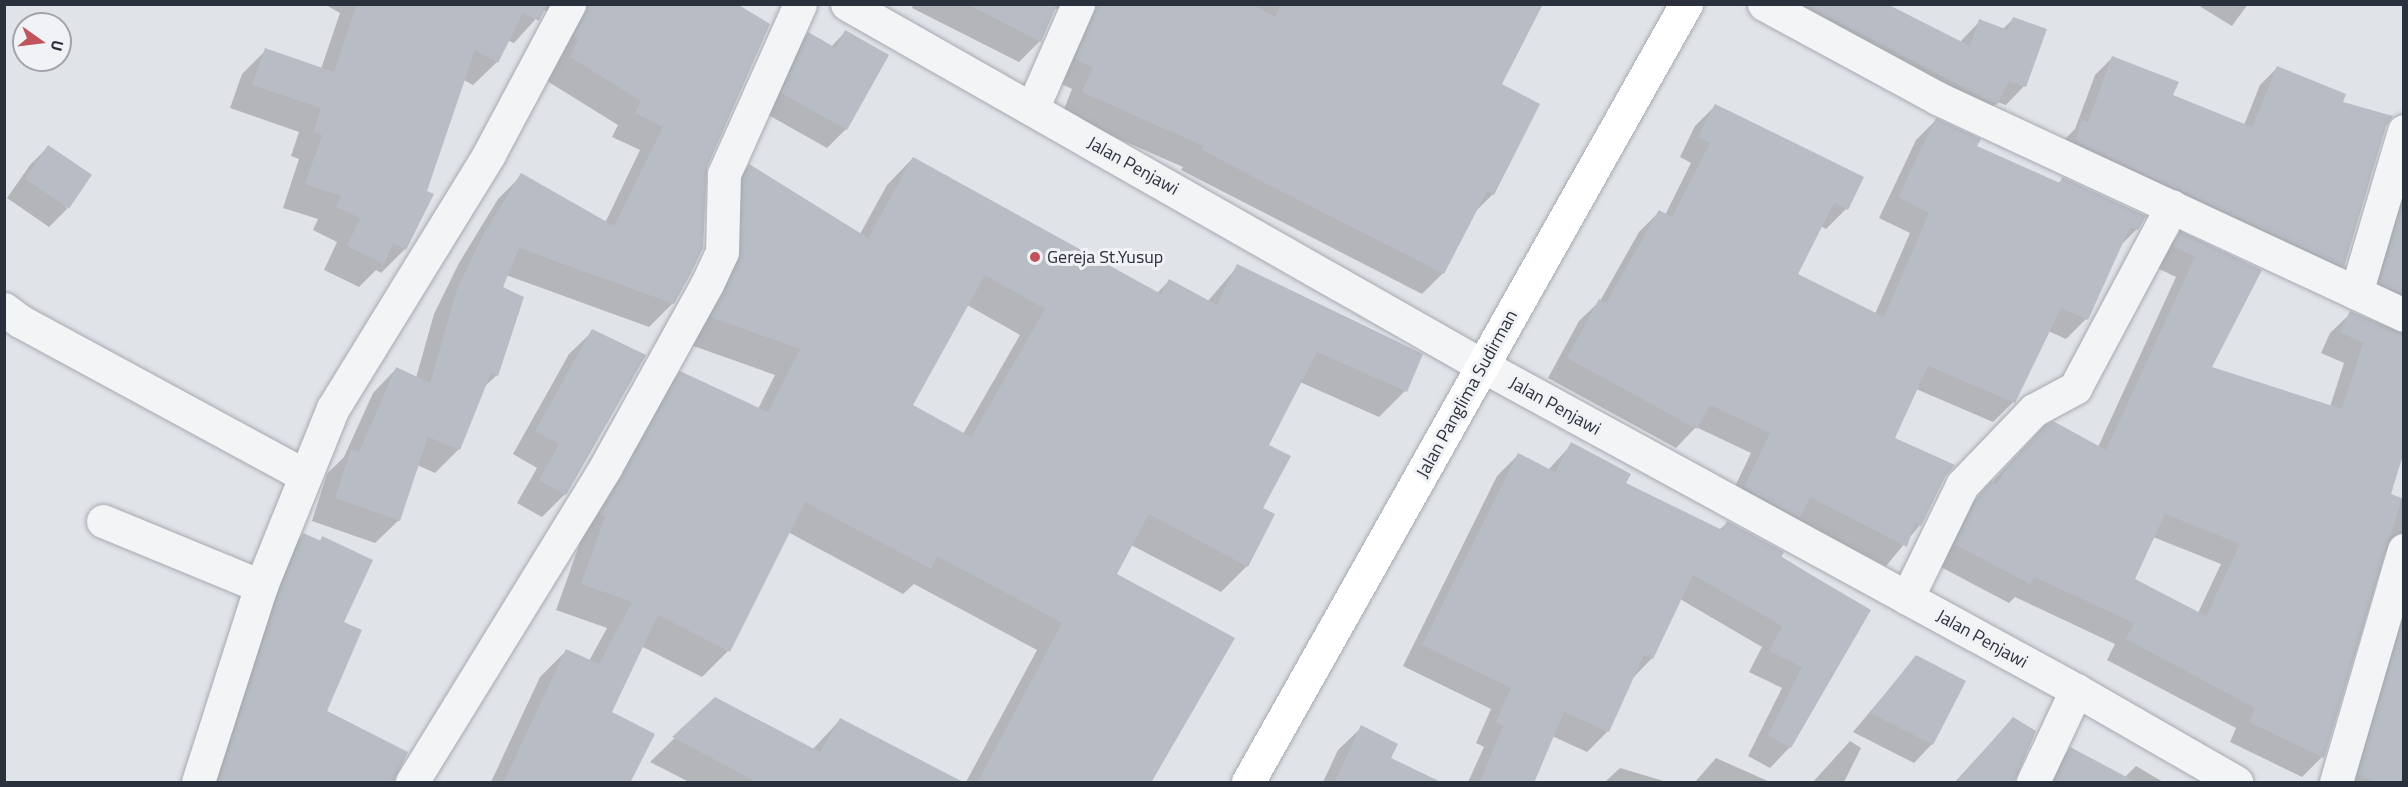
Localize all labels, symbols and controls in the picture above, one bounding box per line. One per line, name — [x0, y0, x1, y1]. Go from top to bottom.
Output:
north arrow — [12, 12, 72, 72]
text: U — [45, 38, 70, 54]
street label: Jalan Penjawi — [1084, 132, 1182, 200]
place label: Gereja St.Yusup — [1047, 246, 1163, 268]
marker: Gereja St.Yusup — [1028, 250, 1042, 264]
street label: Jalan Panglima Sudirman — [1412, 306, 1522, 482]
street label: Jalan Penjawi — [1506, 372, 1604, 440]
street label: Jalan Penjawi — [1933, 605, 2031, 673]

